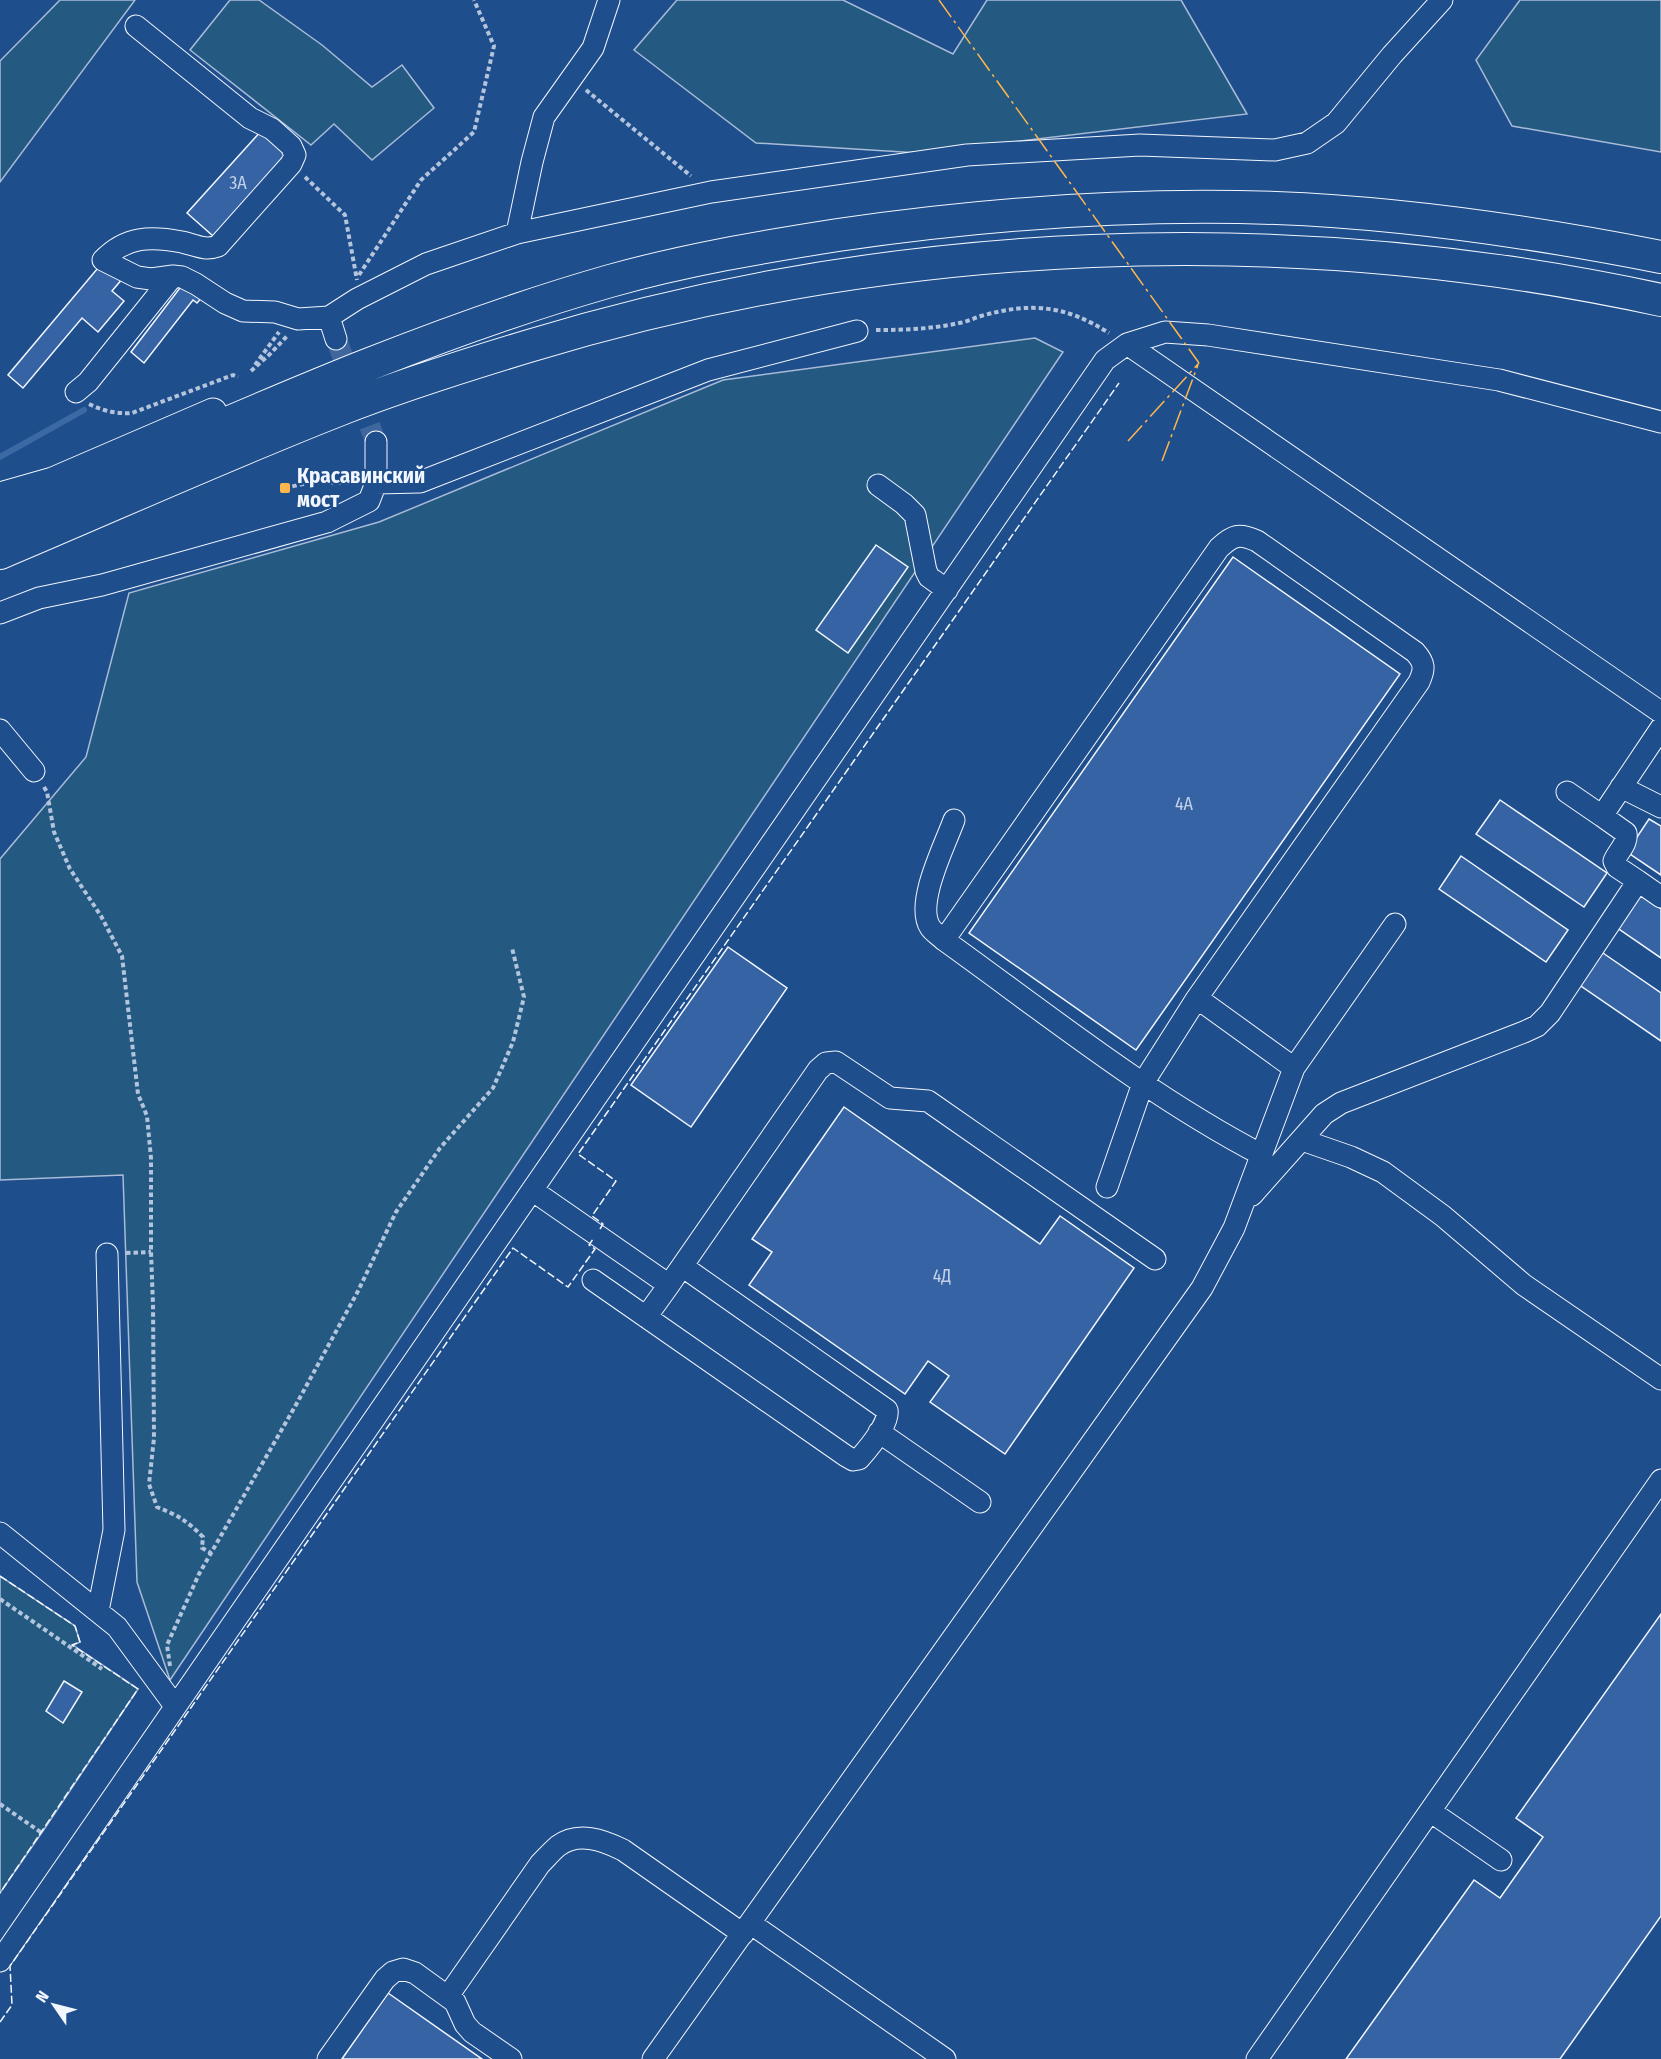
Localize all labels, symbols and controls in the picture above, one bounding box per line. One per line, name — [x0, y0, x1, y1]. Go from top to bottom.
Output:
house number: 3А — [229, 172, 247, 194]
place label: Красавинский мост — [297, 463, 425, 513]
marker: Красавинский мост — [278, 481, 292, 495]
house number: 4А — [1175, 793, 1194, 815]
house number: 4Д — [933, 1265, 951, 1287]
north arrow — [24, 1975, 84, 2035]
text: N — [32, 1987, 53, 2006]

